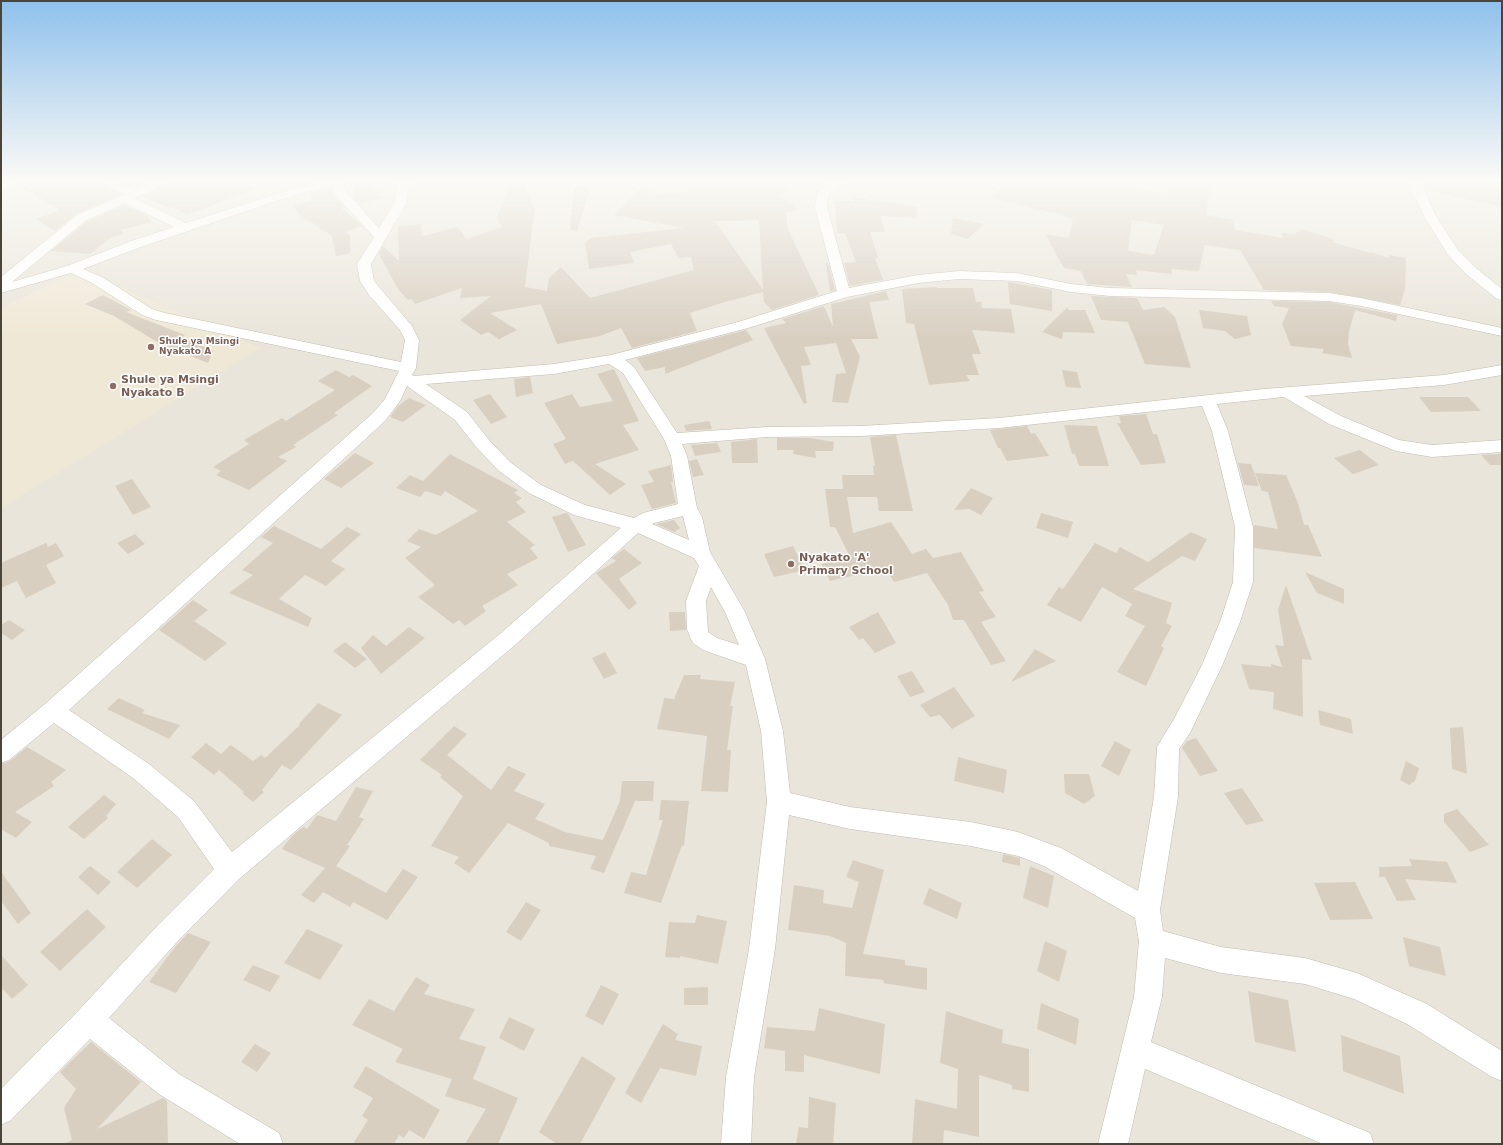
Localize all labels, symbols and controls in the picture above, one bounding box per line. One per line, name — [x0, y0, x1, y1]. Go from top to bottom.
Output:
place label: Shule ya Msingi Nyakato A — [159, 337, 239, 358]
marker: Shule ya Msingi Nyakato A — [146, 342, 156, 352]
place label: Shule ya Msingi Nyakato B — [121, 373, 219, 399]
marker: Shule ya Msingi Nyakato B — [108, 381, 118, 391]
place label: Nyakato 'A' Primary School — [799, 551, 893, 577]
marker: Nyakato 'A' Primary School — [786, 559, 796, 569]

